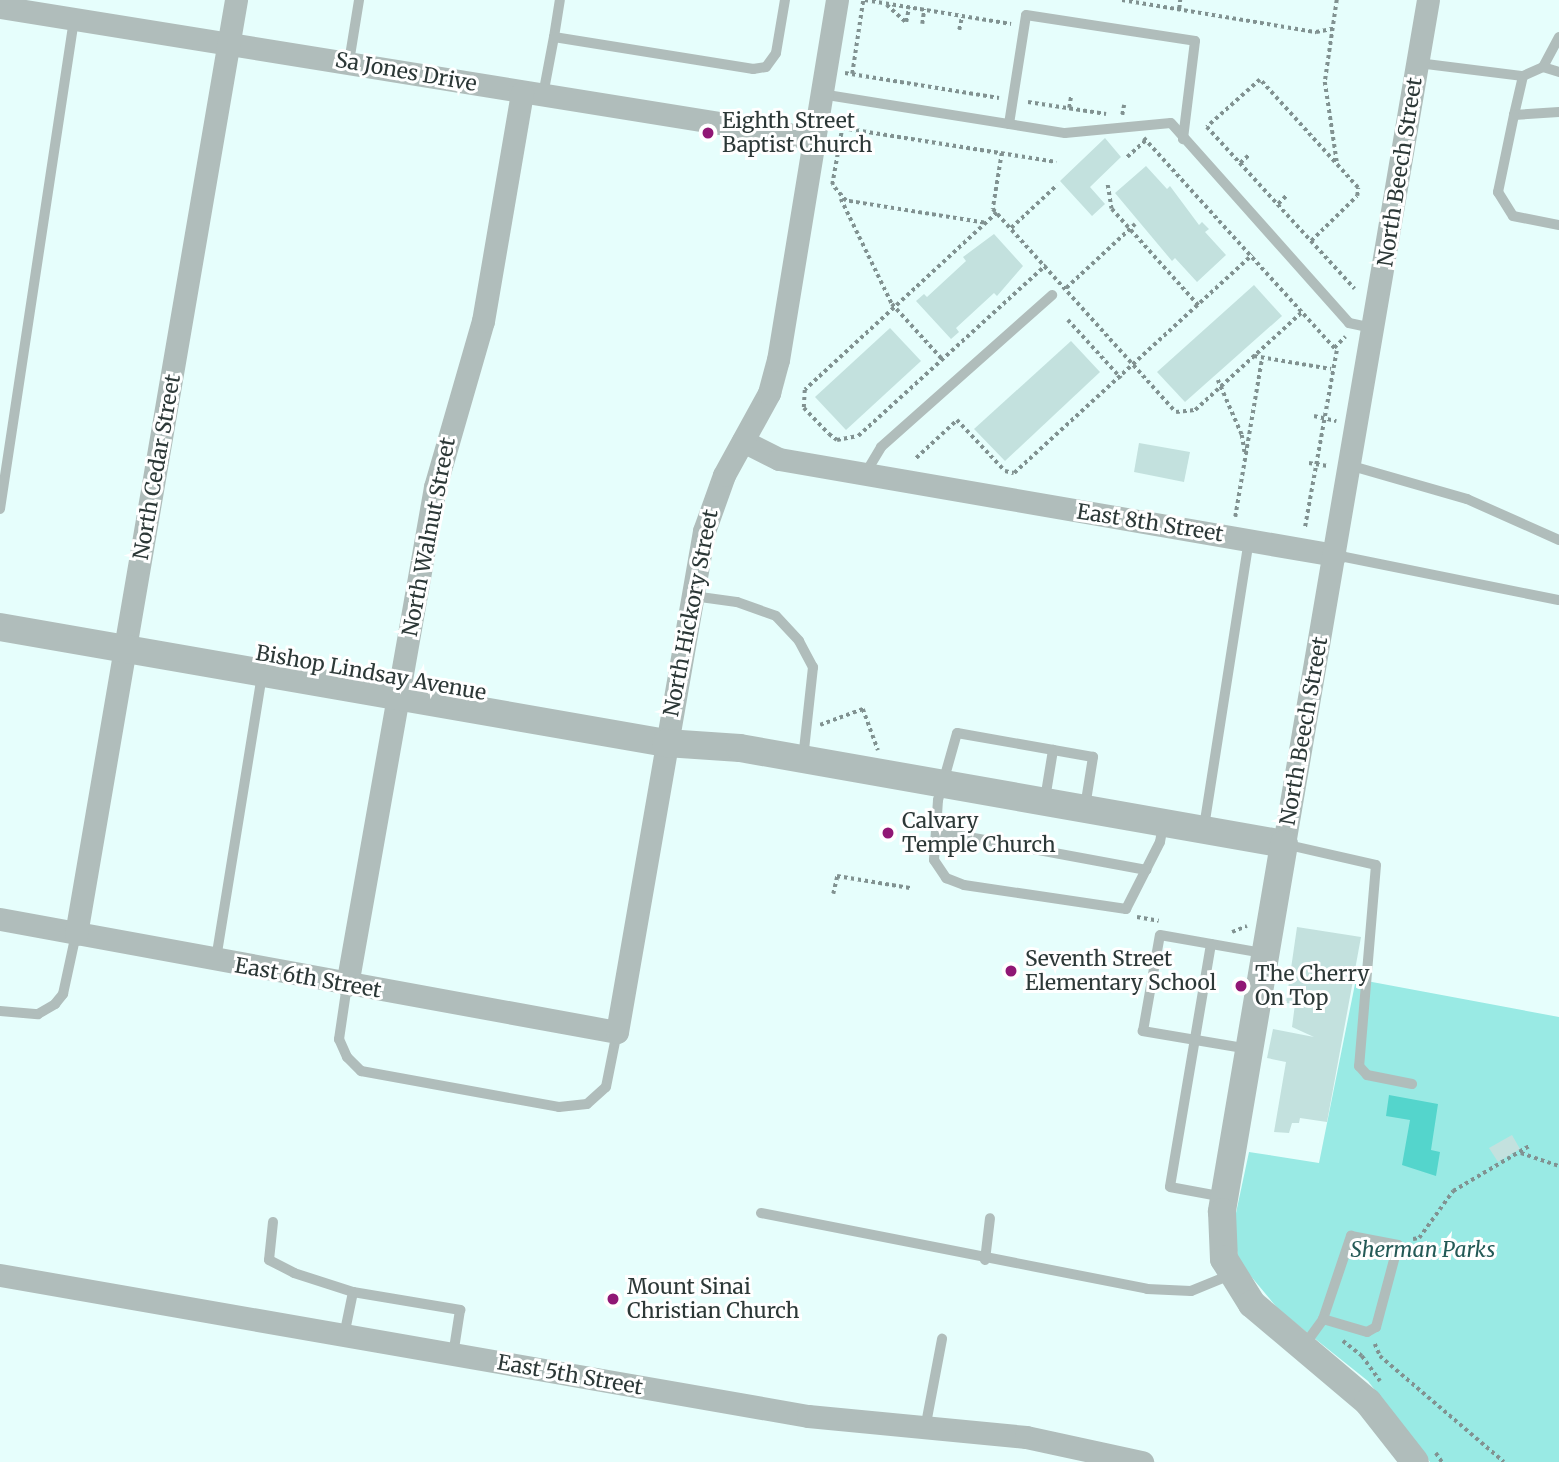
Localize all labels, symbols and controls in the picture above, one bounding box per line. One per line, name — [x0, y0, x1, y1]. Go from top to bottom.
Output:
street label: Sa Jones Drive — [333, 47, 479, 97]
street label: North Beech Street — [1373, 76, 1427, 268]
place label: Eighth Street Baptist Church — [722, 108, 872, 158]
marker: Eighth Street Baptist Church — [700, 125, 716, 141]
street label: North Cedar Street — [128, 372, 186, 562]
street label: North Walnut Street — [397, 435, 461, 639]
street label: East 8th Street — [1075, 499, 1225, 547]
street label: North Hickory Street — [659, 507, 723, 719]
street label: North Beech Street — [1275, 635, 1333, 827]
street label: Bishop Lindsay Avenue — [254, 640, 488, 706]
place label: Calvary Temple Church — [902, 808, 1056, 858]
marker: Calvary Temple Church — [880, 825, 896, 841]
place label: Seventh Street Elementary School — [1025, 946, 1216, 996]
street label: East 6th Street — [233, 953, 383, 1003]
place label: The Cherry On Top — [1255, 961, 1369, 1011]
marker: Seventh Street Elementary School — [1003, 963, 1019, 979]
marker: The Cherry On Top — [1233, 978, 1249, 994]
park label: Sherman Parks — [1351, 1237, 1495, 1263]
place label: Mount Sinai Christian Church — [627, 1274, 800, 1324]
marker: Mount Sinai Christian Church — [605, 1291, 621, 1307]
street label: East 5th Street — [495, 1350, 645, 1400]

